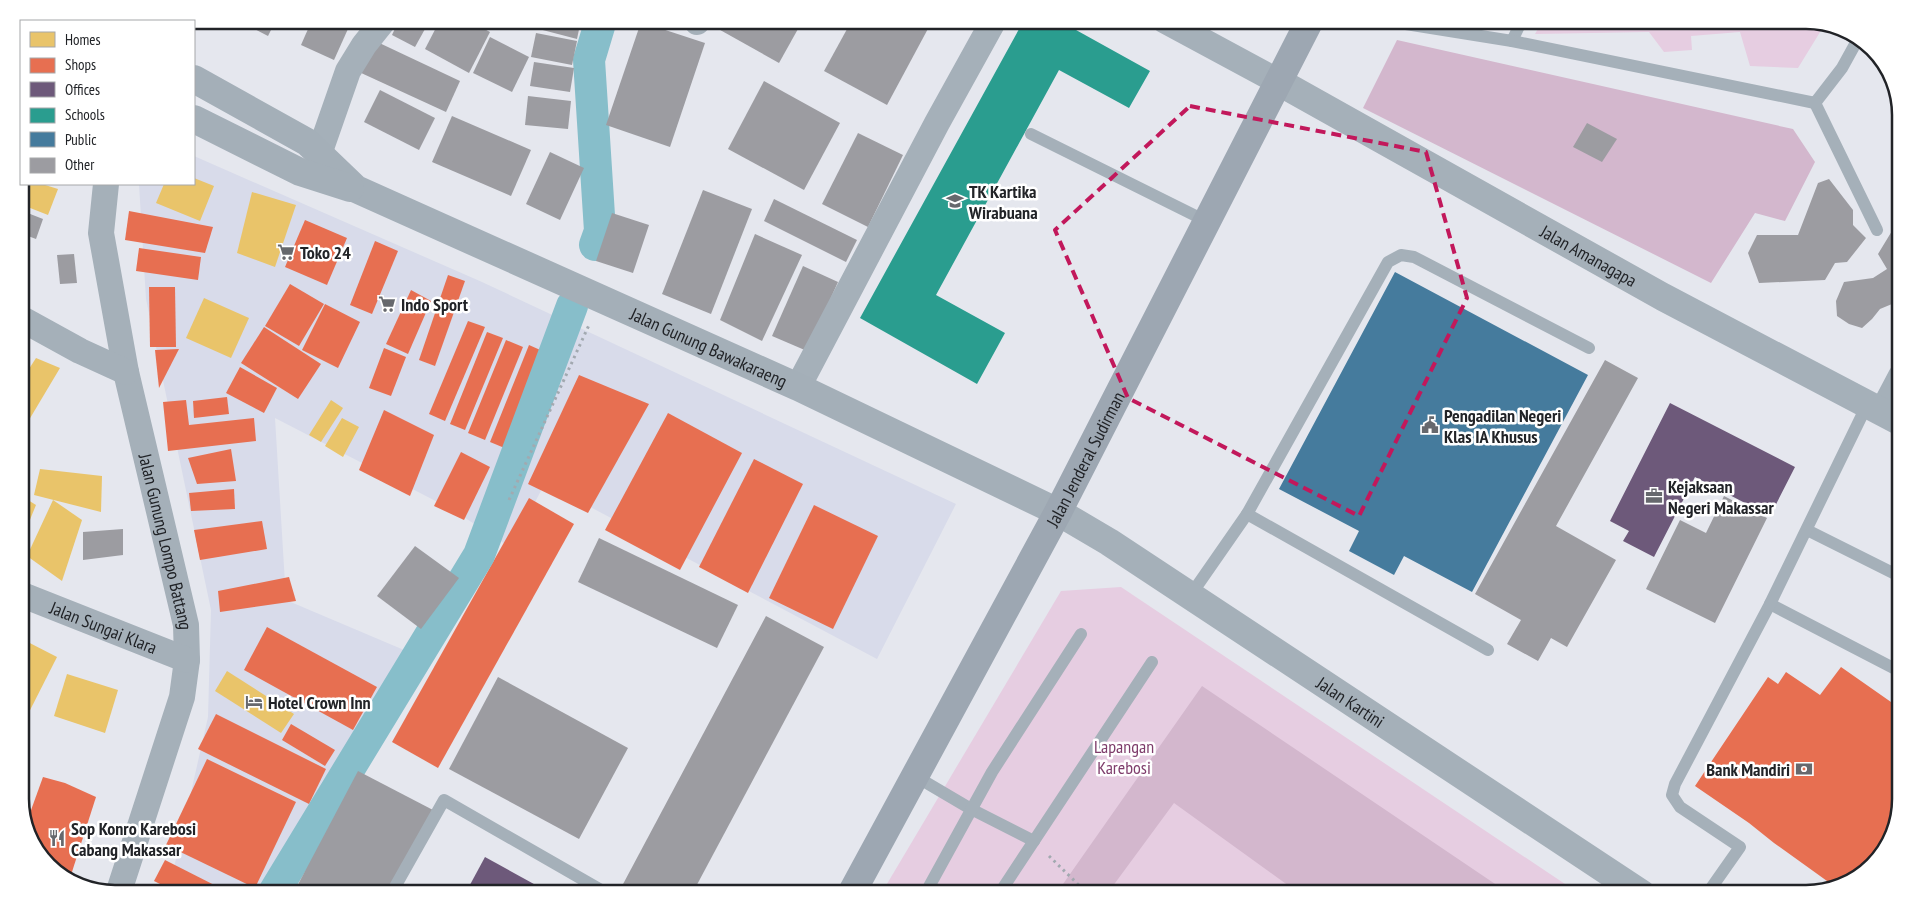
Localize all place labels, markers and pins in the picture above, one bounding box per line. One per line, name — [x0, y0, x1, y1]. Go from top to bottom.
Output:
place label: TK Kartika Wirabuana — [968, 180, 1038, 224]
school or university icon: TK Kartika Wirabuana — [945, 191, 965, 211]
place label: Toko 24 — [300, 241, 351, 264]
supermarket icon: Toko 24 — [276, 242, 296, 262]
place label: Indo Sport — [401, 293, 469, 316]
supermarket icon: Indo Sport — [377, 294, 397, 314]
place label: Pengadilan Negeri Klas IA Khusus — [1444, 404, 1561, 448]
public building icon: Pengadilan Negeri Klas IA Khusus — [1420, 415, 1440, 435]
place label: Kejaksaan Negeri Makassar — [1668, 475, 1774, 519]
office icon: Kejaksaan Negeri Makassar — [1644, 486, 1664, 506]
place label: Hotel Crown Inn — [268, 691, 371, 714]
hotel icon: Hotel Crown Inn — [244, 692, 264, 712]
place label: Bank Mandiri — [1706, 758, 1790, 781]
bank icon: Bank Mandiri — [1794, 759, 1814, 779]
place label: Sop Konro Karebosi Cabang Makassar — [71, 817, 196, 861]
restaurant icon: Sop Konro Karebosi Cabang Makassar — [47, 828, 67, 848]

